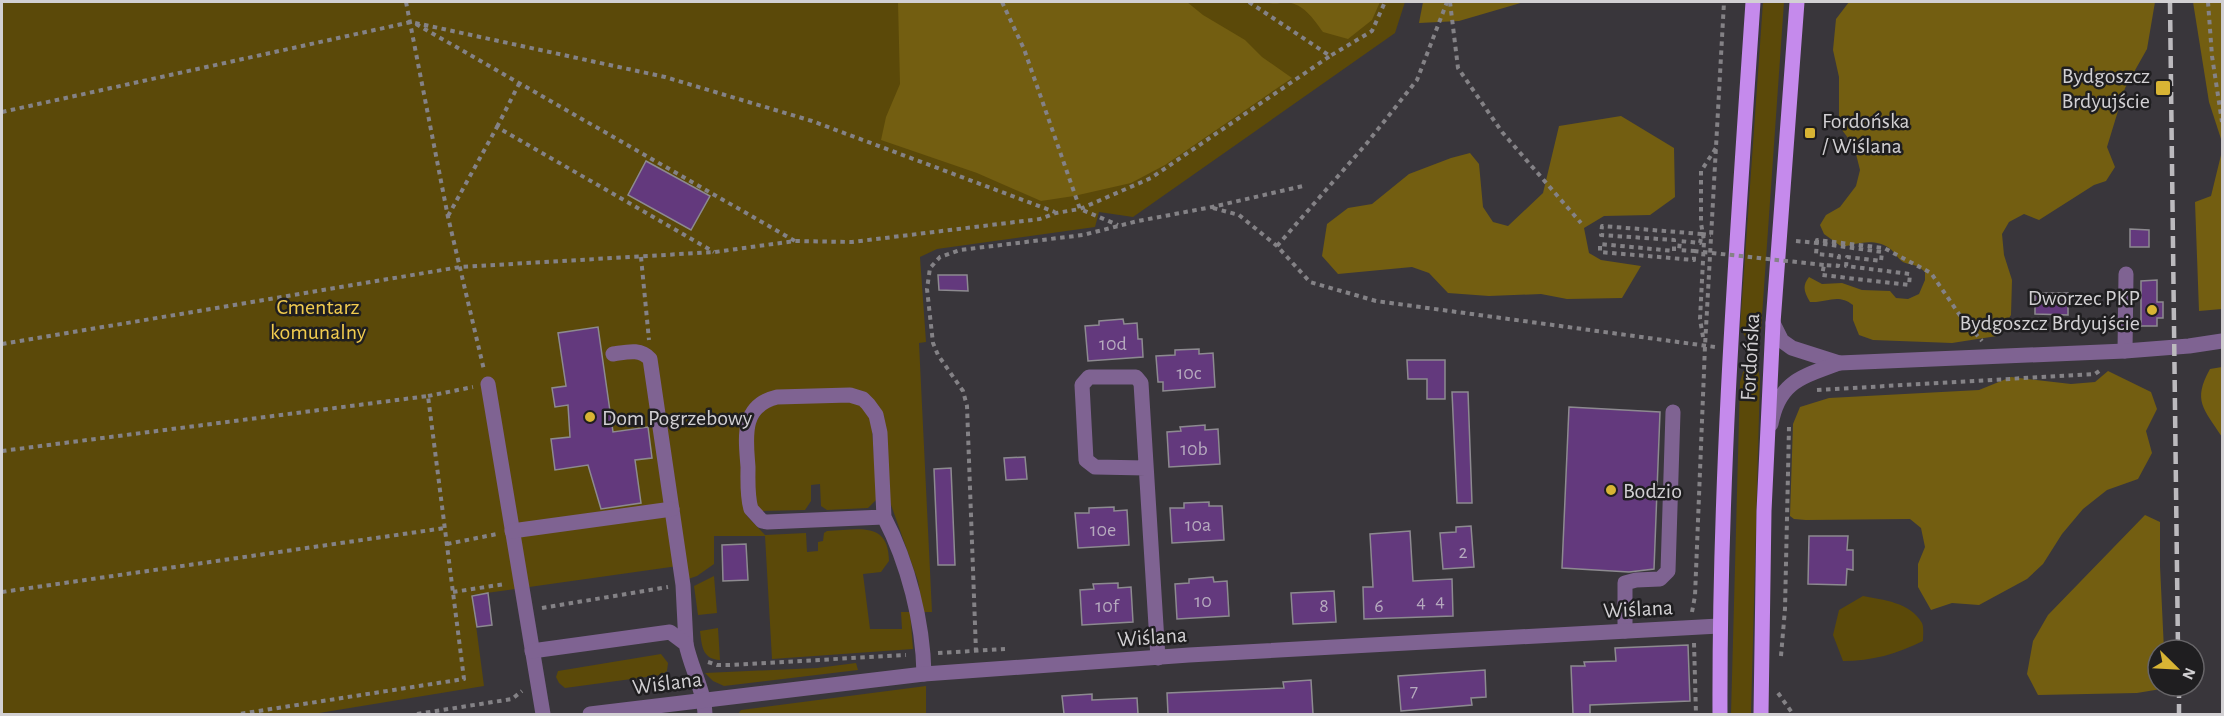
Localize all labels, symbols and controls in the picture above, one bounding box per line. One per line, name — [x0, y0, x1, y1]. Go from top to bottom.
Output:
place label: Bydgoszcz Brdyujście — [2061, 65, 2150, 112]
marker: Bydgoszcz Brdyujście — [2154, 79, 2172, 97]
place label: Fordońska / Wiślana — [1822, 110, 1910, 157]
marker: Fordońska / Wiślana — [1803, 126, 1817, 140]
place label: Dworzec PKP Bydgoszcz Brdyujście — [1960, 287, 2140, 334]
park label: Cmentarz komunalny — [270, 296, 367, 343]
marker: Dworzec PKP Bydgoszcz Brdyujście — [2145, 303, 2159, 317]
street label: Fordońska — [1737, 313, 1763, 401]
house number: 10d — [1099, 334, 1127, 354]
house number: 10c — [1176, 363, 1202, 383]
place label: Dom Pogrzebowy — [602, 407, 753, 429]
marker: Dom Pogrzebowy — [583, 410, 597, 424]
house number: 10b — [1180, 439, 1208, 459]
place label: Bodzio — [1623, 480, 1682, 502]
marker: Bodzio — [1604, 483, 1618, 497]
house number: 10a — [1185, 515, 1211, 535]
house number: 10e — [1090, 520, 1116, 540]
house number: 2 — [1458, 542, 1468, 562]
house number: 10 — [1194, 591, 1212, 611]
house number: 4 — [1435, 591, 1445, 611]
house number: 4 — [1416, 592, 1426, 612]
house number: 10f — [1095, 596, 1120, 616]
house number: 8 — [1319, 596, 1329, 616]
house number: 6 — [1374, 596, 1384, 616]
street label: Wiślana — [1603, 596, 1674, 622]
street label: Wiślana — [1116, 624, 1188, 650]
north arrow — [2146, 638, 2206, 698]
text: N — [2179, 665, 2198, 682]
street label: Wiślana — [631, 668, 703, 698]
house number: 7 — [1410, 681, 1418, 701]

